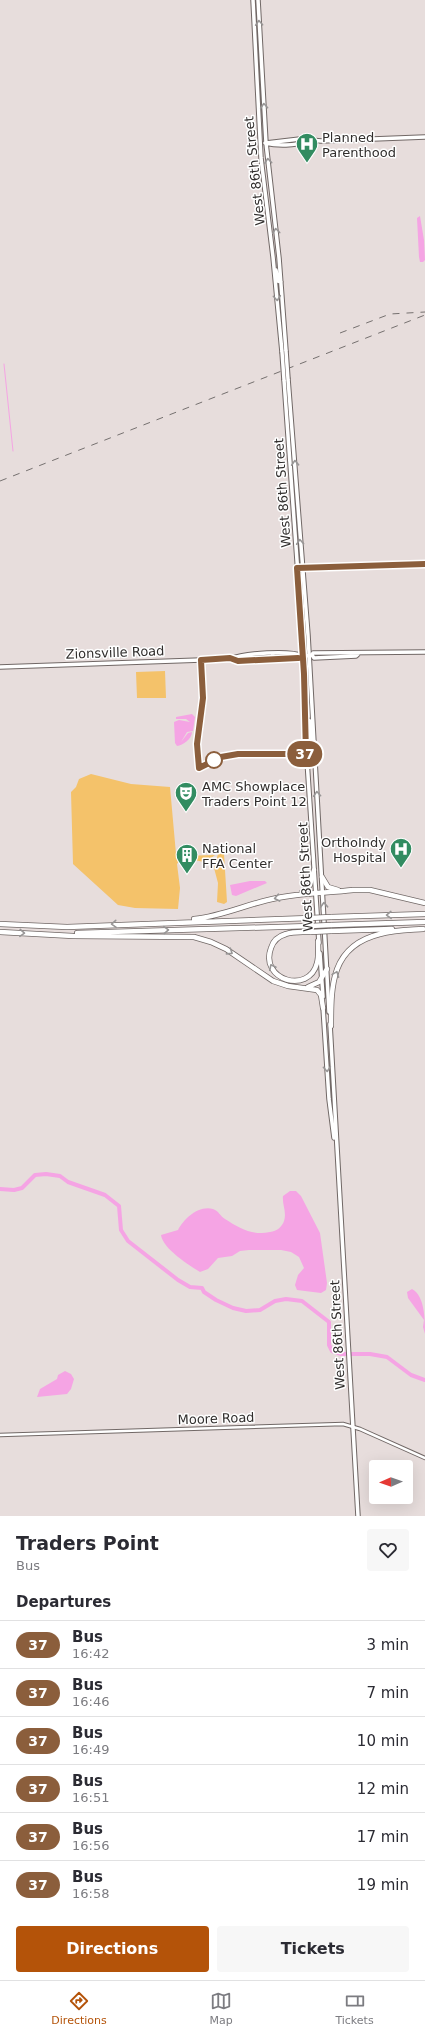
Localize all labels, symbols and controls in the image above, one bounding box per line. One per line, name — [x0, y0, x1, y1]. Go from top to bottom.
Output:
one-way arrow — [255, 20, 264, 26]
one-way arrow — [259, 103, 268, 109]
street label: West 86th Street — [241, 116, 268, 226]
place label: Planned Parenthood — [322, 130, 396, 160]
hospital icon: Planned Parenthood — [294, 131, 320, 164]
one-way arrow — [264, 158, 273, 164]
one-way arrow — [272, 228, 281, 234]
one-way arrow — [272, 295, 281, 301]
street label: West 86th Street — [271, 438, 294, 548]
one-way arrow — [291, 460, 299, 466]
one-way arrow — [296, 539, 305, 545]
street label: Zionsville Road — [65, 643, 165, 662]
line badge: 37 — [287, 741, 323, 767]
text: 37 — [295, 746, 315, 762]
unlabelled marker — [205, 751, 223, 769]
place label: AMC Showplace Traders Point 12 — [201, 779, 307, 809]
theatre icon: AMC Showplace Traders Point 12 — [173, 780, 199, 813]
one-way arrow — [312, 791, 321, 797]
street label: West 86th Street — [295, 822, 316, 932]
place label: OrthoIndy Hospital — [321, 835, 386, 865]
hospital icon: OrthoIndy Hospital — [388, 836, 414, 869]
place label: National FFA Center — [202, 841, 273, 871]
building icon: National FFA Center — [174, 842, 200, 875]
one-way arrow — [274, 893, 280, 901]
one-way arrow — [319, 902, 328, 908]
one-way arrow — [386, 911, 392, 919]
one-way arrow — [111, 920, 117, 929]
one-way arrow — [163, 926, 169, 935]
one-way arrow — [19, 929, 25, 938]
one-way arrow — [226, 947, 233, 954]
one-way arrow — [269, 964, 277, 971]
one-way arrow — [331, 970, 339, 977]
one-way arrow — [323, 1066, 332, 1072]
street label: West 86th Street — [327, 1280, 348, 1390]
street label: Moore Road — [177, 1410, 255, 1427]
north arrow — [369, 1460, 413, 1504]
map controls — [369, 1460, 413, 1504]
button: heart — [367, 1529, 409, 1571]
text: Traders Point — [16, 1532, 159, 1554]
text: Bus — [16, 1558, 40, 1573]
text: Departures — [16, 1593, 111, 1611]
text: Bus — [72, 1628, 103, 1646]
text: 3 min — [366, 1636, 409, 1654]
text: 37 — [28, 1637, 48, 1653]
text: 16:42 — [72, 1646, 109, 1661]
text: Bus — [72, 1676, 103, 1694]
text: 7 min — [366, 1684, 409, 1702]
text: 37 — [28, 1685, 48, 1701]
text: 16:46 — [72, 1694, 109, 1709]
text: Bus — [72, 1724, 103, 1742]
text: 10 min — [357, 1732, 409, 1750]
text: 37 — [28, 1733, 48, 1749]
text: 16:49 — [72, 1742, 109, 1757]
text: Bus — [72, 1772, 103, 1790]
text: 12 min — [357, 1780, 409, 1798]
text: 37 — [28, 1781, 48, 1797]
text: 16:51 — [72, 1790, 109, 1805]
text: Bus — [72, 1820, 103, 1838]
text: 17 min — [357, 1828, 409, 1846]
text: 37 — [28, 1829, 48, 1845]
text: 16:56 — [72, 1838, 109, 1853]
text: Bus — [72, 1868, 103, 1886]
text: 19 min — [357, 1876, 409, 1894]
text: 37 — [28, 1877, 48, 1893]
text: 16:58 — [72, 1886, 109, 1901]
button: Directions — [16, 1926, 209, 1972]
button: Tickets — [217, 1926, 409, 1972]
tab: Directions — [51, 1990, 107, 2027]
tab: Map — [209, 1990, 233, 2027]
tab: Tickets — [335, 1990, 374, 2027]

